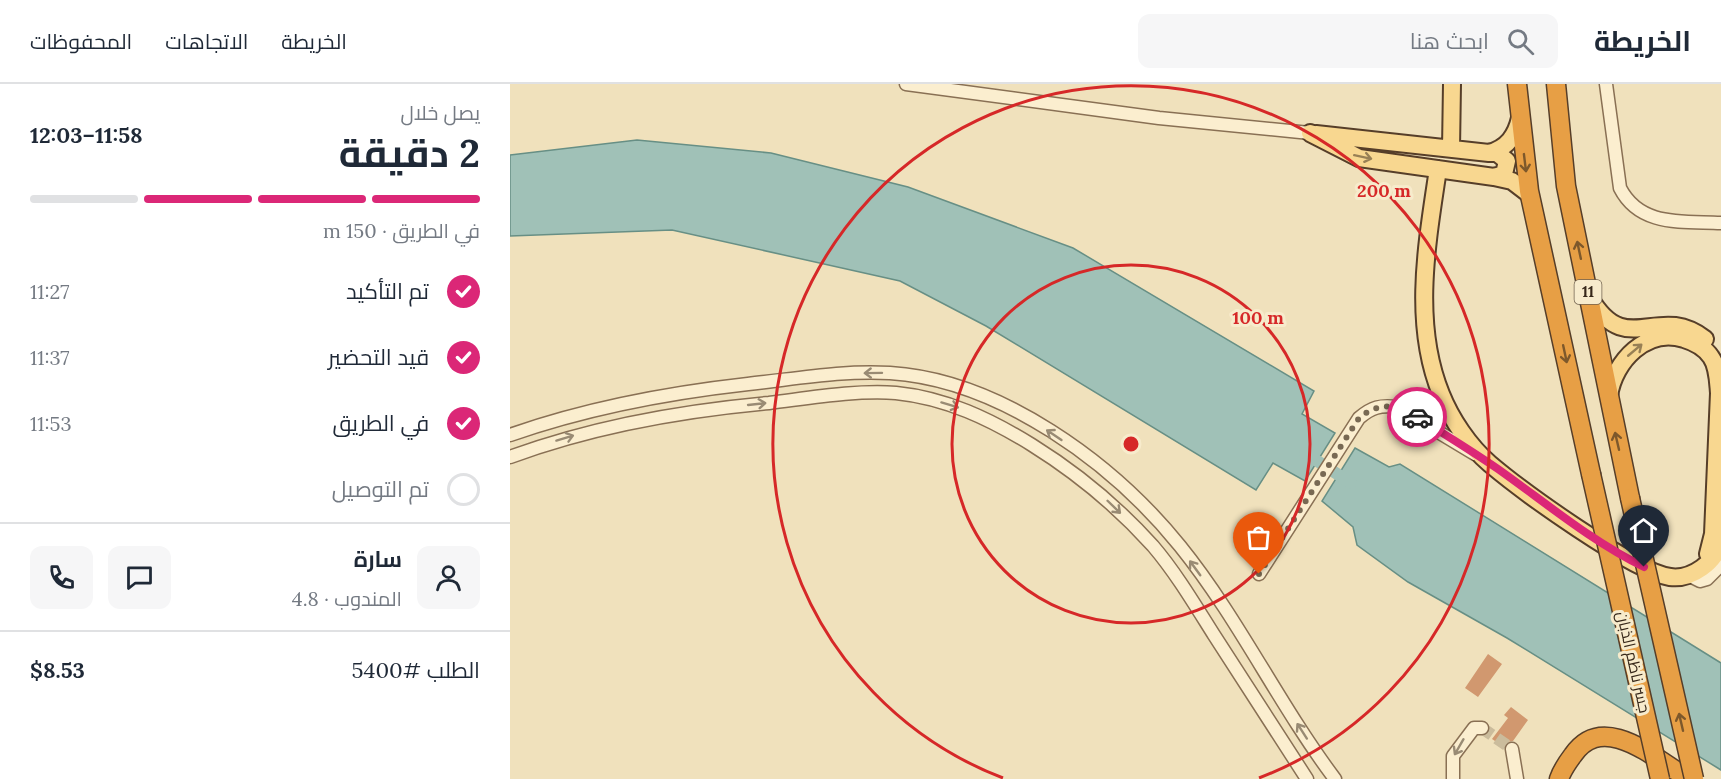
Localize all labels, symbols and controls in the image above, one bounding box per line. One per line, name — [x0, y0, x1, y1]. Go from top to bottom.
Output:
search box — [1138, 14, 1558, 68]
text: الخريطة — [1594, 23, 1691, 59]
icon: search — [1504, 25, 1537, 58]
text: ابحث هنا — [1410, 27, 1489, 55]
text: المحفوظات — [30, 28, 132, 55]
text: الاتجاهات — [165, 28, 248, 55]
text: الخريطة — [281, 28, 347, 55]
text: يصل خلال — [401, 100, 480, 125]
text: 11:58–12:03 — [30, 121, 143, 149]
text: 2 دقيقة — [339, 128, 480, 178]
one-way arrow — [1353, 152, 1372, 164]
one-way arrow — [1520, 153, 1531, 172]
text: 200 m — [1357, 179, 1411, 202]
text: في الطريق · 150 m — [323, 218, 480, 243]
one-way arrow — [1573, 241, 1584, 260]
icon: check — [447, 275, 480, 308]
text: تم التأكيد — [346, 277, 429, 305]
text: 11:27 — [30, 279, 70, 304]
road number: 11 — [1574, 280, 1602, 304]
text: 100 m — [1232, 306, 1284, 329]
icon: check — [447, 341, 480, 374]
text: قيد التحضير — [328, 343, 429, 371]
one-way arrow — [1627, 343, 1642, 357]
one-way arrow — [1559, 344, 1571, 363]
text: 11:37 — [30, 345, 69, 370]
one-way arrow — [863, 367, 883, 379]
courier — [1387, 387, 1447, 447]
one-way arrow — [747, 398, 766, 409]
one-way arrow — [940, 400, 959, 411]
icon: car — [1401, 401, 1434, 434]
icon: check — [447, 407, 480, 440]
text: في الطريق — [332, 409, 429, 437]
text: 11:53 — [30, 411, 72, 436]
one-way arrow — [1047, 429, 1063, 441]
one-way arrow — [555, 432, 574, 443]
one-way arrow — [1611, 432, 1623, 451]
centre of rings — [1121, 434, 1141, 454]
text: تم التوصيل — [332, 475, 429, 503]
one-way arrow — [1107, 500, 1122, 515]
pin — [1618, 505, 1669, 567]
pin — [1233, 512, 1284, 574]
icon: home — [1627, 514, 1660, 547]
icon: bag — [1242, 521, 1275, 554]
text: سارة — [354, 545, 402, 573]
button: phone — [30, 546, 93, 609]
button: chat — [108, 546, 171, 609]
button: person — [417, 546, 480, 609]
one-way arrow — [1189, 560, 1202, 576]
text: المندوب · 4.8 — [292, 586, 402, 611]
street label: جسر ناظم الذبان — [1611, 609, 1655, 715]
text: $8.53 — [30, 656, 85, 684]
text: الطلب #5400 — [352, 656, 480, 684]
one-way arrow — [1675, 713, 1687, 732]
one-way arrow — [1296, 722, 1309, 739]
one-way arrow — [1452, 738, 1464, 755]

